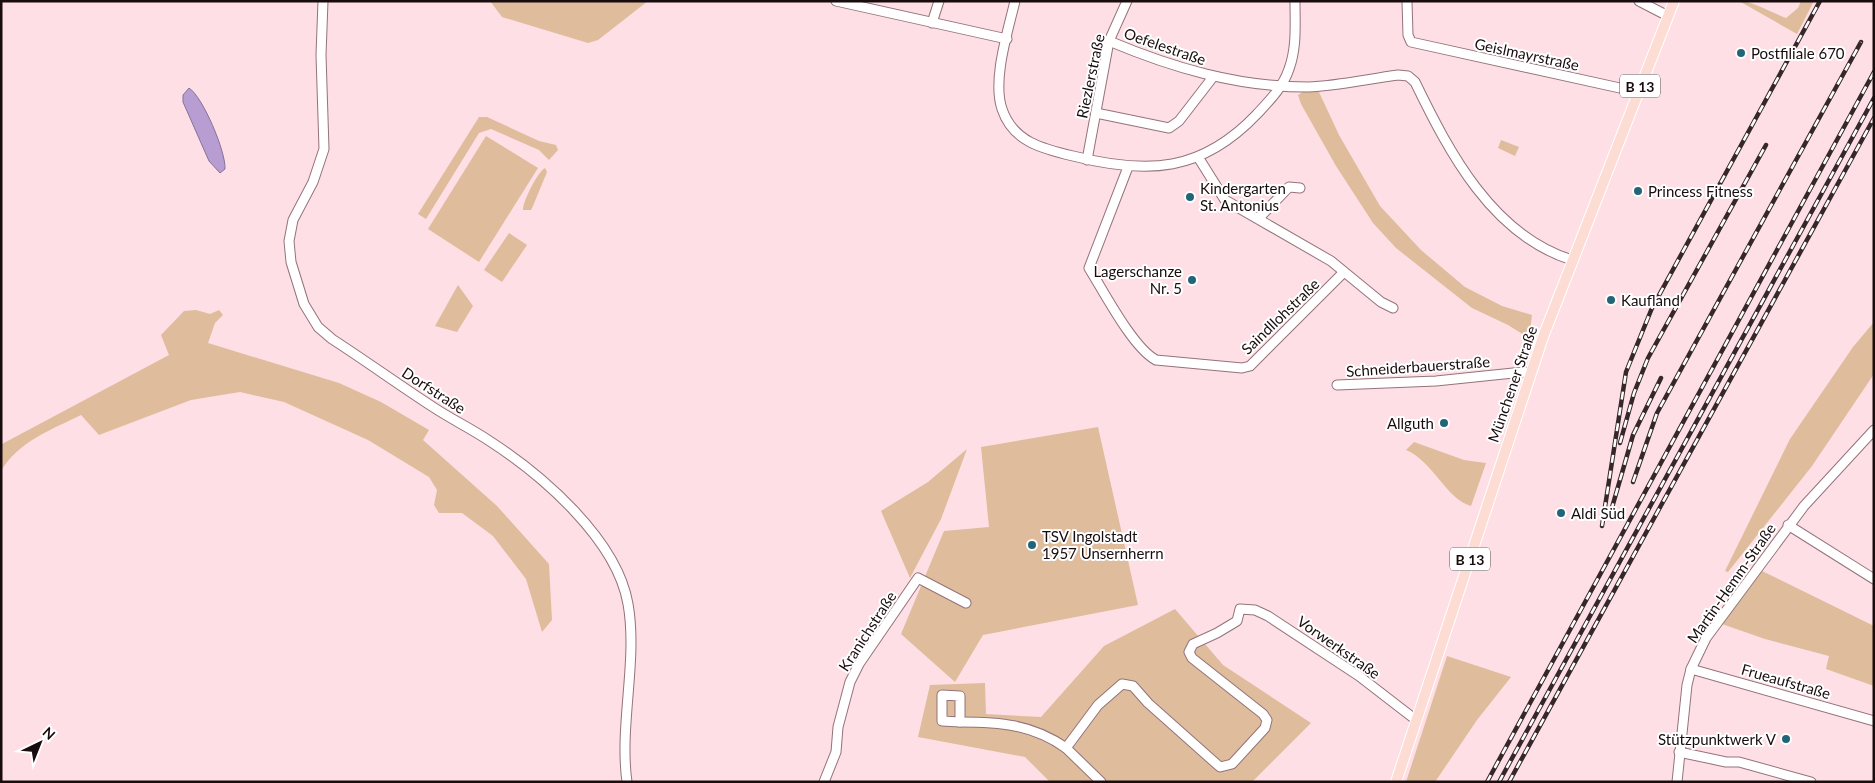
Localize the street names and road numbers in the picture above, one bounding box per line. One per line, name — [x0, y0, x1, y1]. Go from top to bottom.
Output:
street label: Oefelestraße — [1122, 24, 1208, 68]
street label: Riezlerstraße — [1072, 32, 1108, 120]
street label: Geislmayrstraße — [1473, 34, 1581, 74]
road number: B 13 — [1620, 74, 1660, 98]
street label: Saindllohstraße — [1237, 274, 1323, 358]
street label: Münchener Straße — [1484, 323, 1540, 445]
street label: Schneiderbauerstraße — [1345, 352, 1491, 380]
street label: Dorfstraße — [399, 363, 469, 417]
street label: Martin-Hemm-Straße — [1683, 520, 1779, 646]
road number: B 13 — [1450, 548, 1490, 570]
street label: Kranichstraße — [835, 588, 900, 674]
street label: Vorwerkstraße — [1294, 612, 1384, 682]
street label: Frueaufstraße — [1739, 660, 1833, 702]

